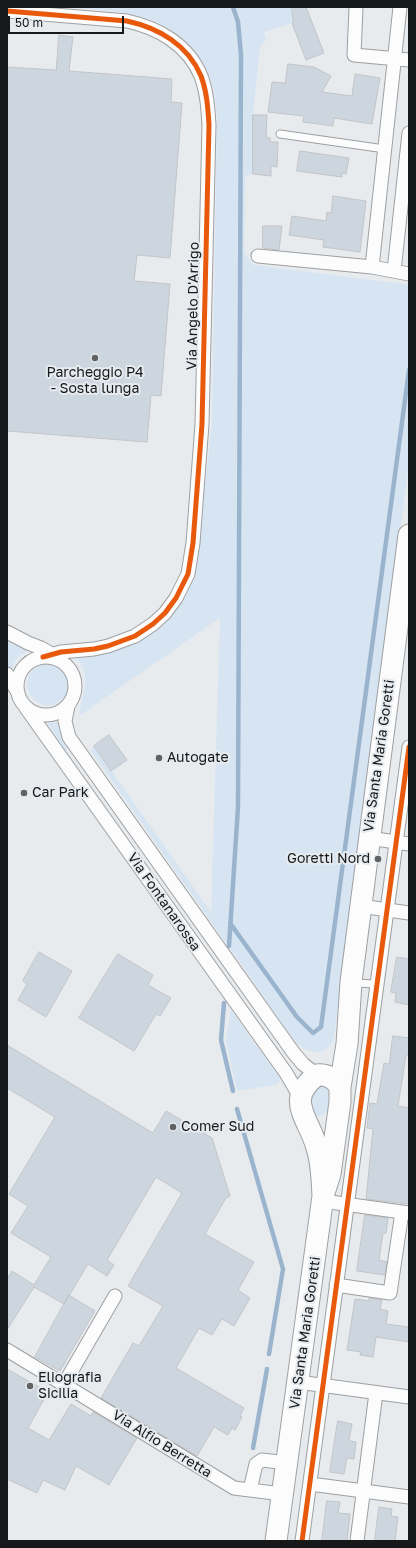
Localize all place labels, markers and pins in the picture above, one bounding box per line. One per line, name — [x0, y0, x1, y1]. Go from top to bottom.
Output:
marker: Parcheggio P4 - Sosta lunga — [90, 353, 100, 363]
place label: Parcheggio P4 - Sosta lunga — [46, 365, 144, 398]
place label: Autogate — [167, 750, 229, 766]
marker: Autogate — [154, 753, 164, 763]
place label: Car Park — [32, 785, 89, 801]
marker: Car Park — [19, 788, 29, 798]
place label: Goretti Nord — [287, 851, 370, 867]
marker: Goretti Nord — [373, 854, 383, 864]
place label: Comer Sud — [181, 1119, 254, 1135]
marker: Comer Sud — [168, 1122, 178, 1132]
place label: Eliografia Sicilia — [38, 1370, 102, 1402]
marker: Eliografia Sicilia — [25, 1381, 35, 1391]

